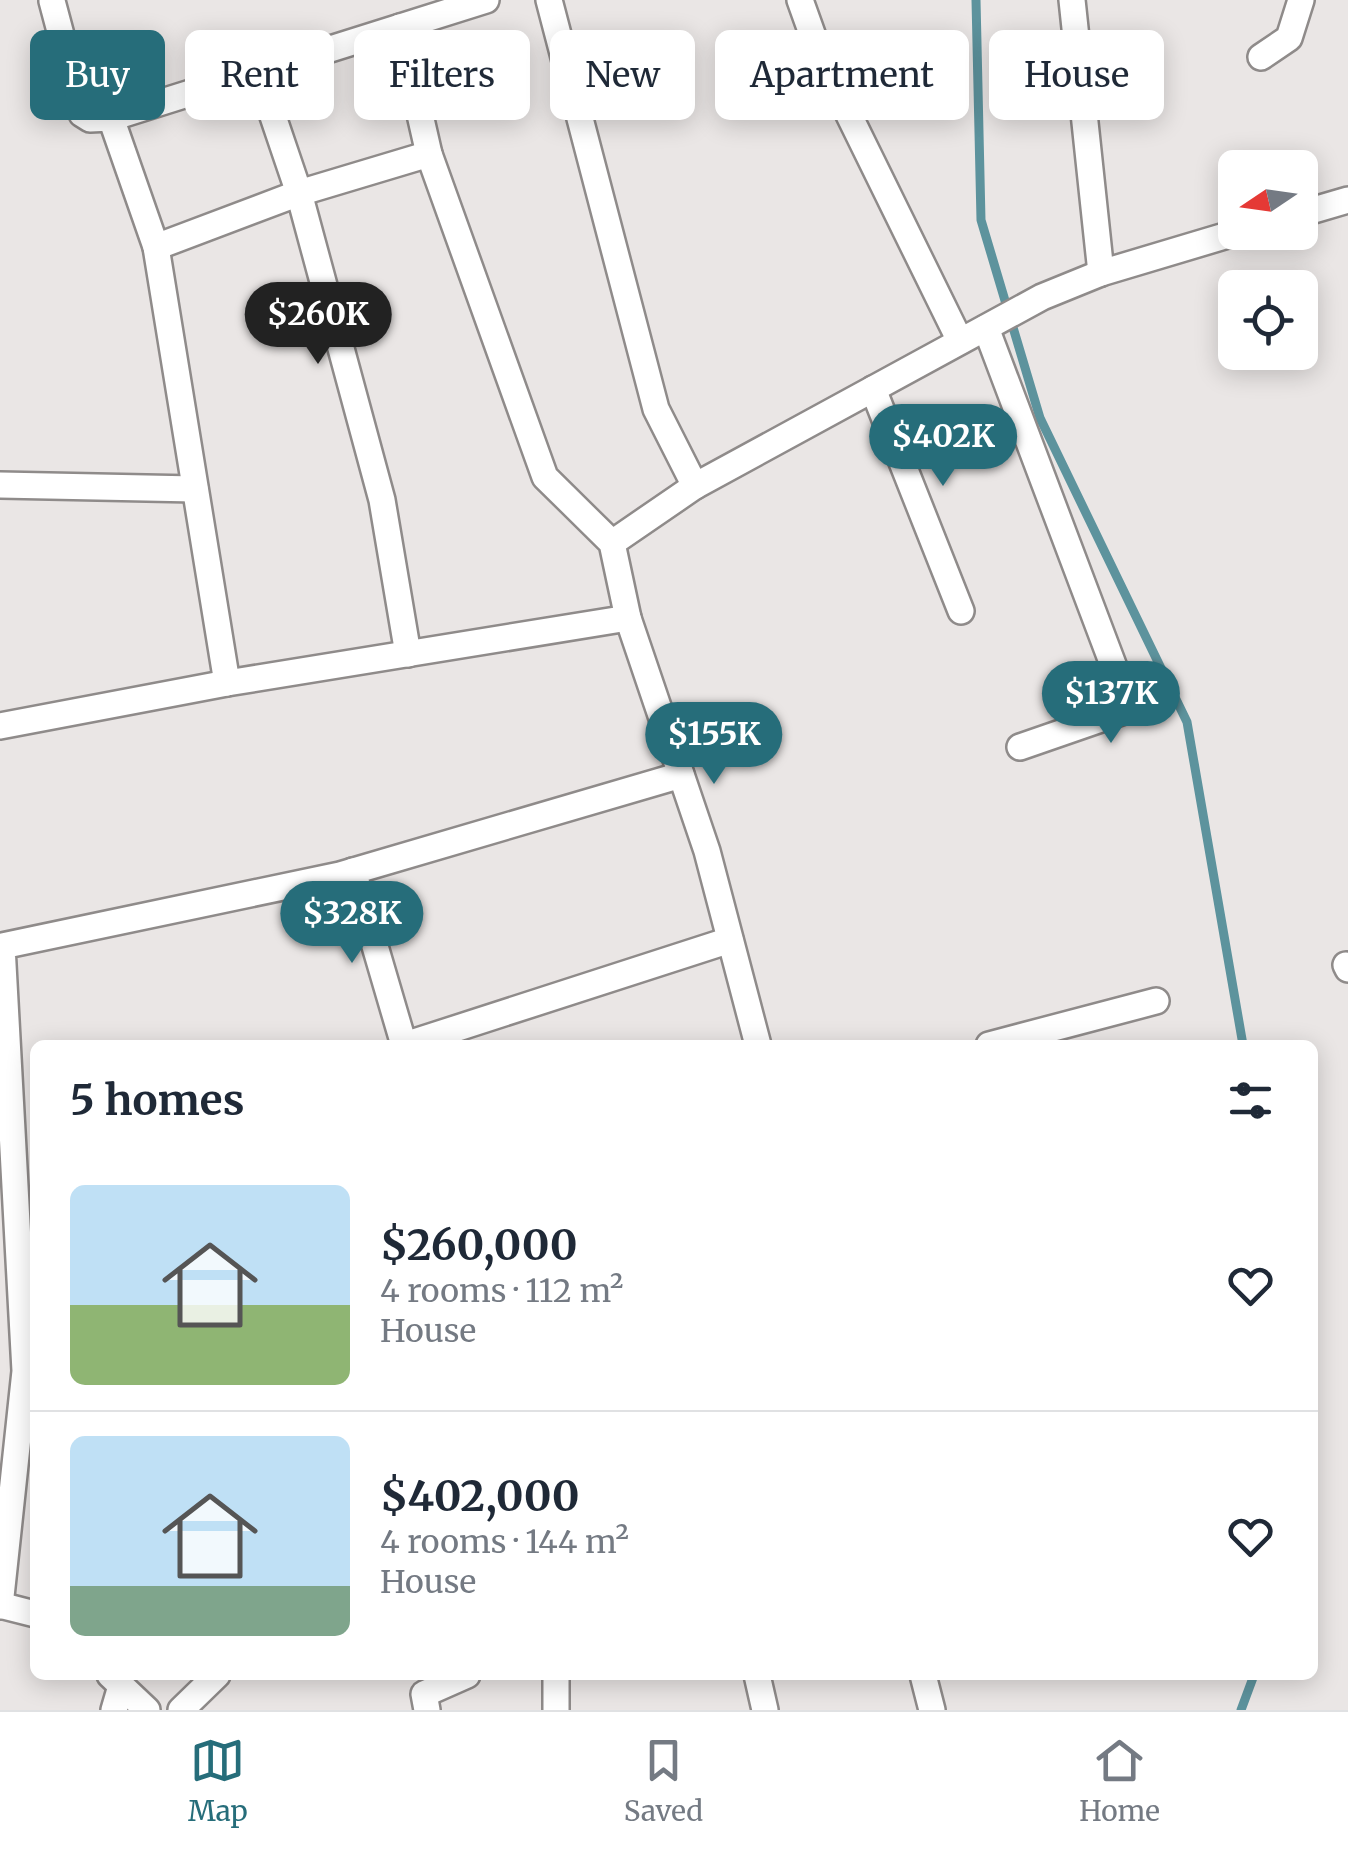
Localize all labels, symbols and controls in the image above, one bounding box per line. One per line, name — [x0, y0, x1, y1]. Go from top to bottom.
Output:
chip: Buy — [30, 30, 165, 120]
chip: Rent — [185, 30, 334, 120]
chip: Filters — [354, 30, 530, 120]
chip: New — [550, 30, 695, 120]
chip: Apartment — [715, 30, 969, 120]
chip: House — [989, 30, 1164, 120]
north arrow — [1218, 150, 1318, 250]
map controls — [1218, 150, 1318, 370]
button: locate — [1218, 270, 1318, 370]
pin: $260K — [248, 282, 388, 367]
text: $260K — [267, 294, 369, 334]
pin: $402K — [873, 404, 1013, 489]
text: $402K — [891, 416, 995, 456]
pin: $137K — [1041, 661, 1181, 746]
text: $137K — [1064, 673, 1158, 713]
pin: $155K — [644, 702, 784, 787]
text: $155K — [667, 714, 761, 754]
pin: $328K — [282, 881, 422, 966]
text: $328K — [302, 893, 402, 933]
icon: filters — [1223, 1073, 1278, 1128]
text: 5 homes — [70, 1074, 244, 1126]
text: $260,000 — [380, 1219, 577, 1271]
icon: home — [150, 1225, 270, 1345]
icon: heart — [1223, 1258, 1278, 1313]
text: 4 rooms · 112 m² — [380, 1271, 623, 1311]
text: House — [380, 1311, 476, 1351]
text: $402,000 — [380, 1470, 580, 1522]
icon: home — [150, 1476, 270, 1596]
icon: heart — [1223, 1509, 1278, 1564]
text: 4 rooms · 144 m² — [380, 1522, 629, 1562]
text: House — [380, 1562, 476, 1602]
tab: Map — [188, 1733, 248, 1829]
tab: Saved — [624, 1733, 703, 1829]
tab: Home — [1079, 1733, 1160, 1829]

